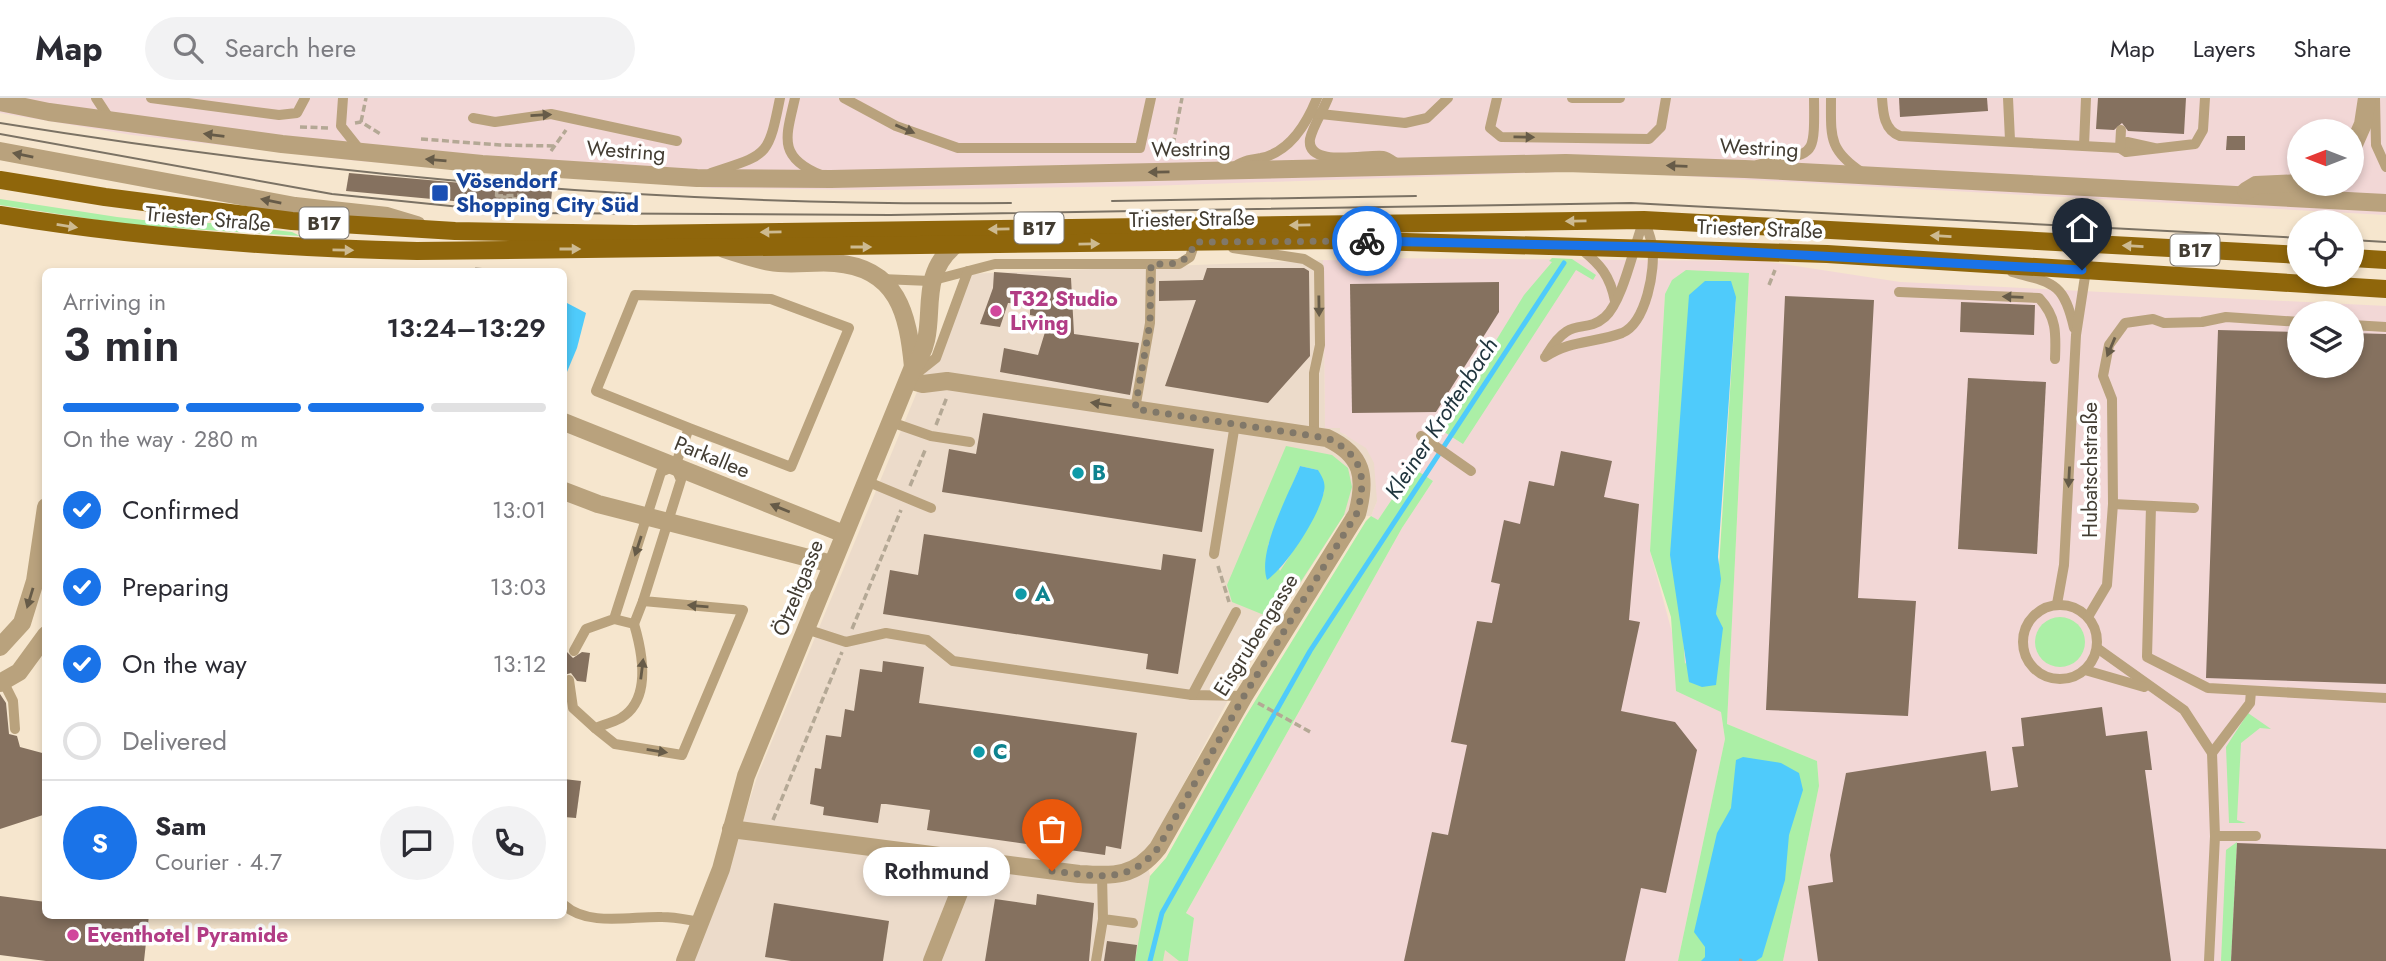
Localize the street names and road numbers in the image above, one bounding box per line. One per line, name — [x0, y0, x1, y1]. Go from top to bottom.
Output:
street label: Westring — [1719, 131, 1799, 165]
street label: Westring — [586, 133, 666, 169]
street label: Westring — [1151, 133, 1231, 165]
street label: Triester Straße — [144, 199, 272, 239]
street label: Triester Straße — [1129, 203, 1255, 235]
road number: B17 — [300, 208, 348, 238]
road number: B17 — [1014, 212, 1064, 244]
street label: Triester Straße — [1697, 212, 1824, 246]
road number: B17 — [2170, 234, 2220, 266]
street label: Hubatschstraße — [2075, 402, 2105, 538]
street label: Parkallee — [670, 428, 754, 486]
street label: Ötzeltgasse — [765, 535, 831, 641]
street label: Eisgrubengasse — [1206, 568, 1306, 702]

